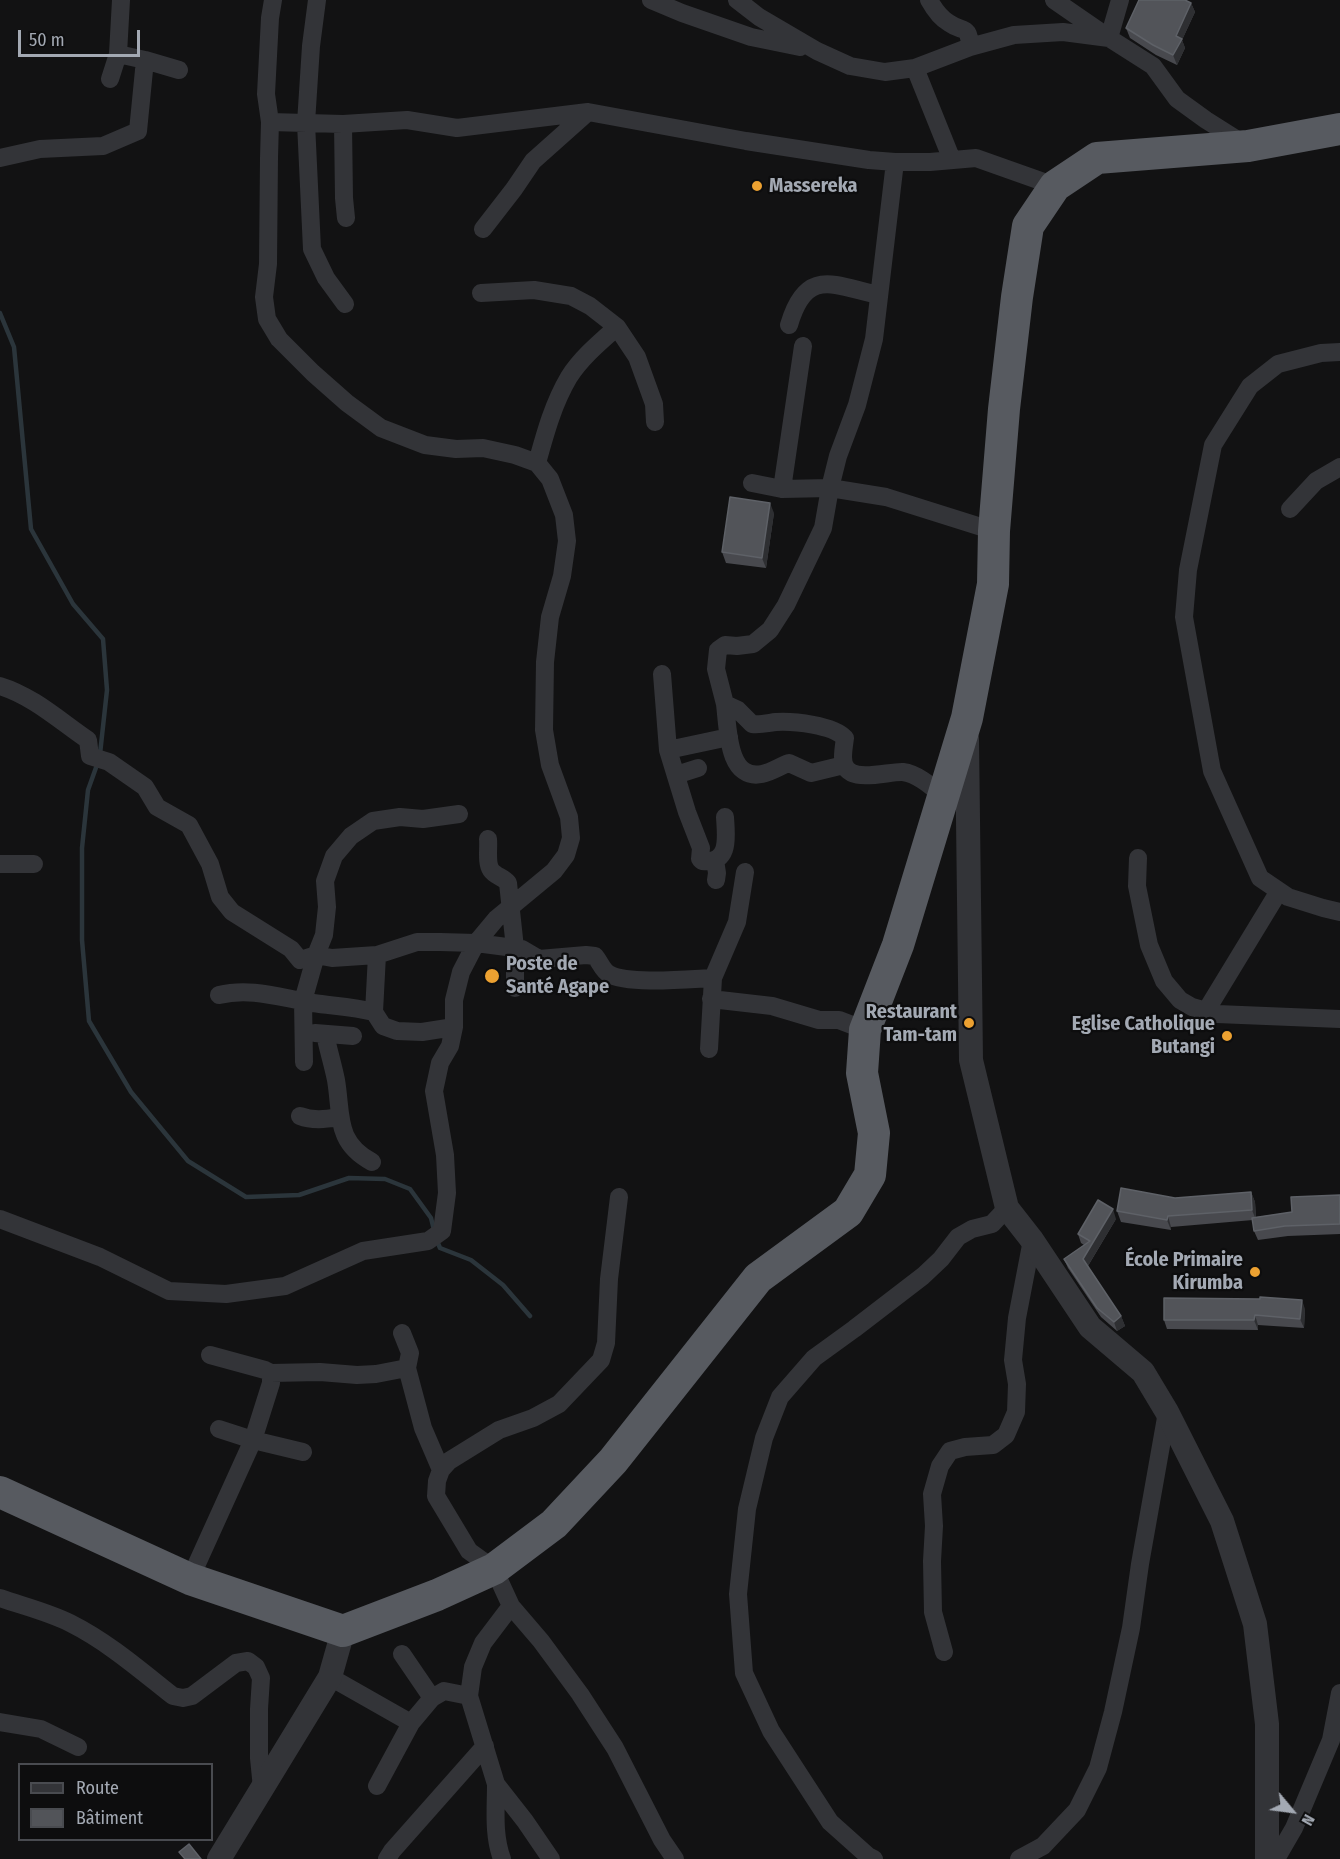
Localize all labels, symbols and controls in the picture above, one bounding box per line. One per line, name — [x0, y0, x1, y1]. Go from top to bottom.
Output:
scale bar — [21, 18, 142, 56]
text: 50 m — [29, 29, 65, 51]
place label: Massereka — [769, 174, 857, 198]
marker: Massereka — [750, 179, 764, 193]
place label: Poste de Santé Agape — [506, 952, 609, 999]
marker: Poste de Santé Agape — [483, 967, 501, 985]
place label: Restaurant Tam-tam — [866, 1000, 957, 1047]
place label: Eglise Catholique Butangi — [1072, 1012, 1215, 1059]
marker: Restaurant Tam-tam — [962, 1016, 976, 1030]
marker: Eglise Catholique Butangi — [1220, 1029, 1234, 1043]
place label: École Primaire Kirumba — [1125, 1248, 1243, 1295]
marker: École Primaire Kirumba — [1248, 1265, 1262, 1279]
legend — [18, 1763, 213, 1841]
text: Route — [76, 1777, 119, 1799]
north arrow — [1262, 1781, 1322, 1841]
text: Bâtiment — [76, 1807, 143, 1829]
text: N — [1298, 1811, 1319, 1829]

